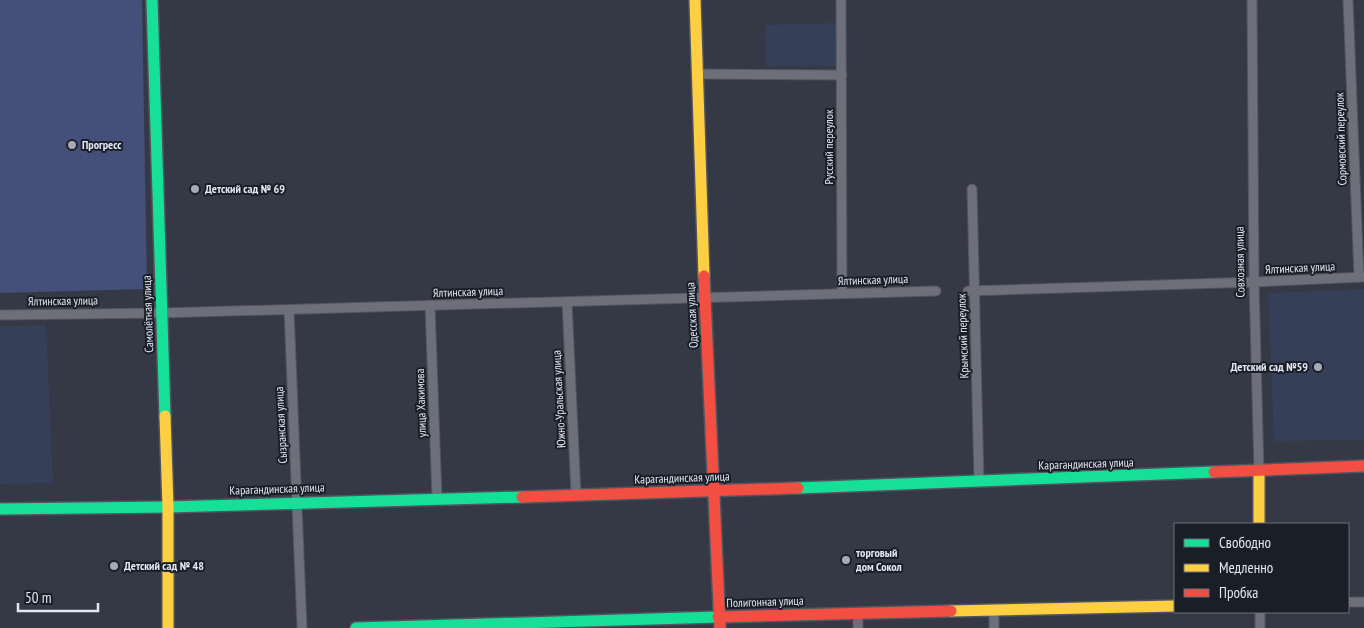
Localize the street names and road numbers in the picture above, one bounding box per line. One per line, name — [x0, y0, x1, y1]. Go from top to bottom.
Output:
street label: Сормовский переулок — [1331, 92, 1350, 186]
street label: Русский переулок — [821, 109, 836, 185]
street label: Совхозная улица — [1231, 226, 1248, 298]
street label: Ялтинская улица — [1265, 258, 1336, 277]
street label: Ялтинская улица — [838, 271, 909, 288]
street label: Самолётная улица — [139, 275, 156, 353]
street label: Одесская улица — [682, 282, 701, 348]
street label: Ялтинская улица — [433, 283, 504, 300]
street label: Ялтинская улица — [28, 292, 98, 309]
street label: Крымский переулок — [954, 293, 971, 379]
street label: Южно-Уральская улица — [548, 349, 569, 448]
street label: улица Хакимова — [412, 368, 429, 438]
street label: Сызранская улица — [271, 386, 290, 464]
street label: Карагандинская улица — [1038, 454, 1134, 473]
street label: Карагандинская улица — [634, 468, 730, 487]
street label: Карагандинская улица — [229, 479, 325, 498]
street label: Полигонная улица — [726, 593, 804, 610]

